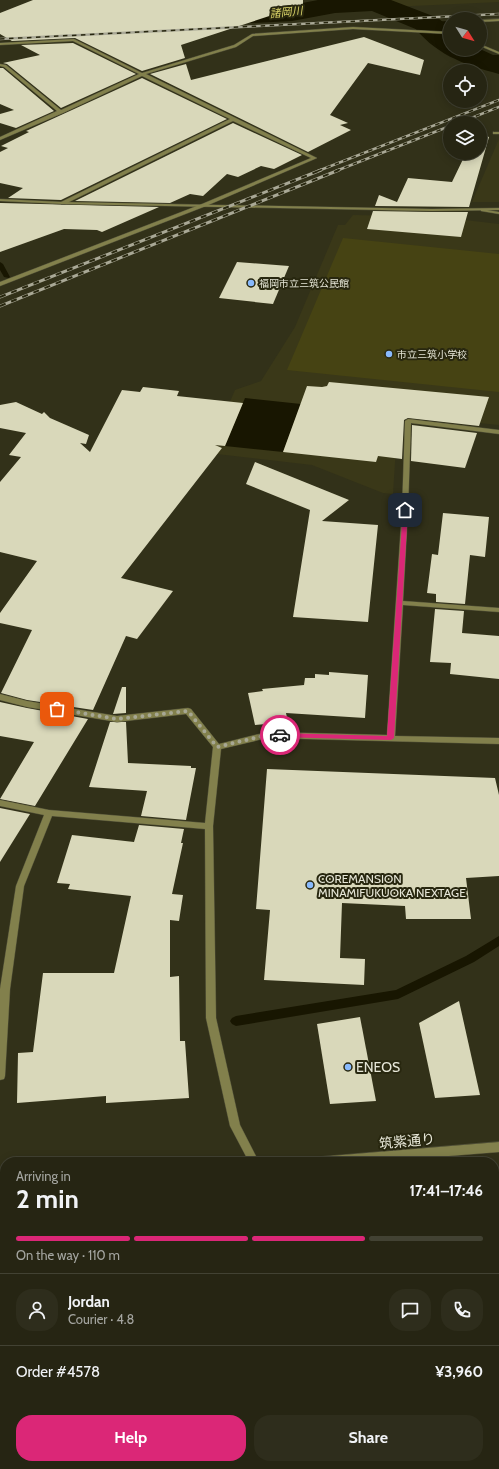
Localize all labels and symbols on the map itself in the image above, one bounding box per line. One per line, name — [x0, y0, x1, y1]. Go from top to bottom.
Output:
water label: 諸岡川 — [269, 3, 304, 21]
north arrow — [443, 12, 487, 56]
place label: 福岡市立三筑公民館 — [259, 277, 349, 290]
marker: 福岡市立三筑公民館 — [246, 278, 256, 288]
place label: 市立三筑小学校 — [397, 348, 467, 361]
marker: 市立三筑小学校 — [384, 349, 394, 359]
pin — [388, 493, 422, 527]
pin — [40, 692, 74, 726]
courier — [260, 715, 300, 755]
place label: COREMANSION MINAMIFUKUOKA NEXTAGE — [318, 871, 466, 900]
marker: COREMANSION MINAMIFUKUOKA NEXTAGE — [305, 880, 315, 890]
place label: ENEOS — [356, 1058, 400, 1076]
marker: ENEOS — [343, 1062, 353, 1072]
street label: 筑紫通り — [378, 1130, 436, 1152]

